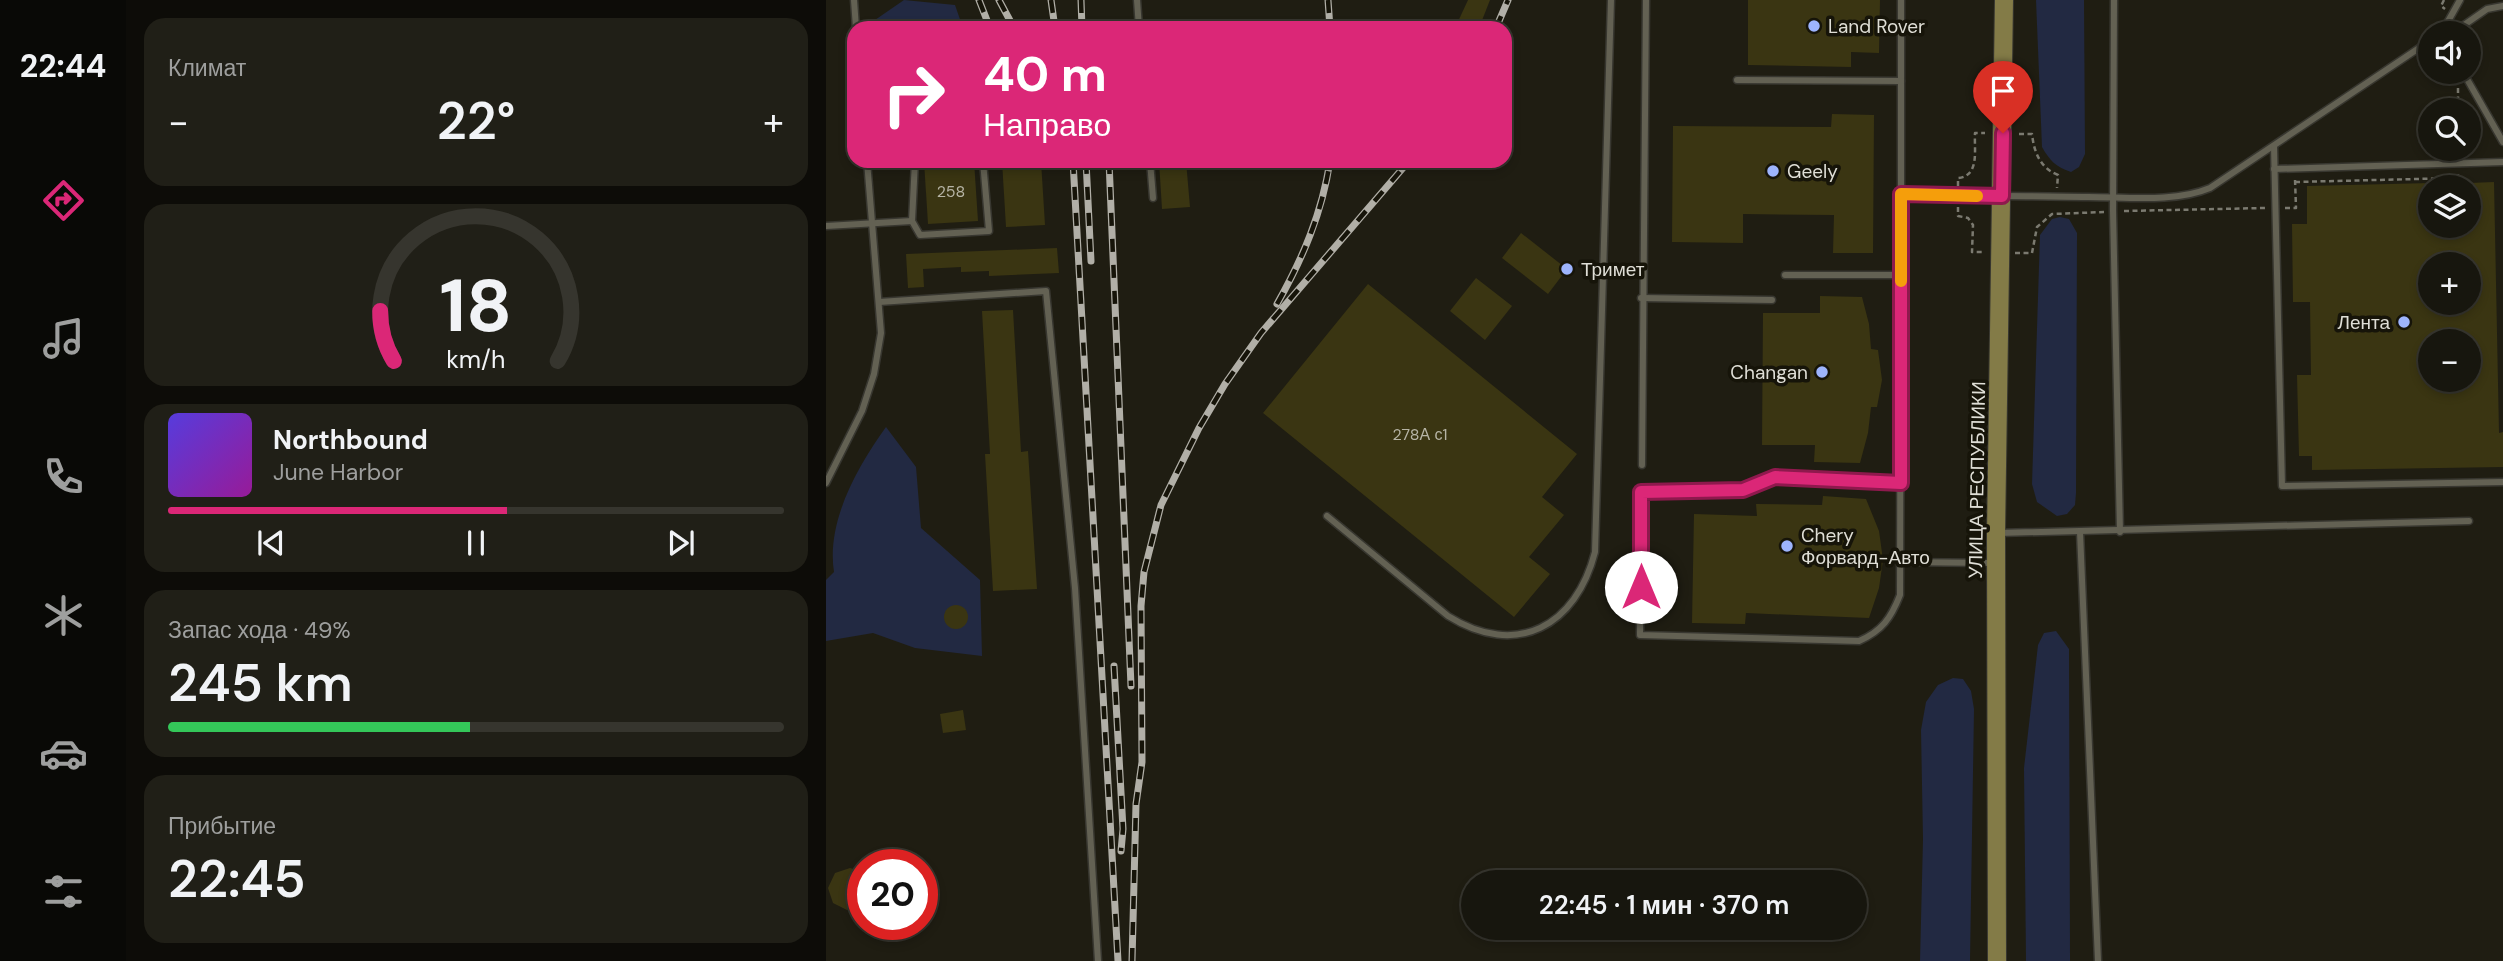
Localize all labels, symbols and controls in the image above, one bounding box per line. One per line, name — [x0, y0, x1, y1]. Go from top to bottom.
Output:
place label: Land Rover — [1828, 14, 1925, 39]
marker: Land Rover — [1806, 18, 1822, 34]
map controls — [2418, 21, 2481, 392]
button: sound — [2418, 21, 2481, 84]
text: 40 m — [983, 42, 1107, 106]
text: 22:44 — [20, 45, 106, 87]
icon: right — [868, 49, 959, 140]
text: Климат — [168, 53, 246, 83]
pin — [1973, 61, 2033, 133]
icon: arrive — [1984, 72, 2022, 110]
text: 22° — [437, 87, 515, 155]
text: − — [168, 97, 189, 147]
text: + — [763, 97, 784, 147]
button: search — [2418, 98, 2481, 161]
text: Направо — [983, 104, 1111, 146]
place label: Geely — [1787, 159, 1838, 184]
marker: Geely — [1765, 163, 1781, 179]
button: layers — [2418, 175, 2481, 238]
icon: directions — [39, 176, 88, 225]
house number: 258 — [937, 181, 965, 202]
button: + — [2418, 252, 2481, 315]
place label: Тримет — [1581, 257, 1645, 282]
text: 18 — [440, 259, 512, 354]
marker: Тримет — [1559, 261, 1575, 277]
place label: Лента — [2337, 310, 2390, 335]
icon: music — [39, 314, 88, 363]
marker: Лента — [2396, 314, 2412, 330]
button: − — [2418, 329, 2481, 392]
text: km/h — [446, 343, 506, 376]
place label: Changan — [1730, 360, 1808, 385]
marker: Changan — [1814, 364, 1830, 380]
street label: УЛИЦА РЕСПУБЛИКИ — [1963, 381, 1991, 579]
text: Northbound — [273, 423, 428, 457]
house number: 278А с1 — [1393, 424, 1447, 445]
icon: phone — [39, 452, 88, 501]
text: June Harbor — [273, 457, 403, 487]
place label: Chery Форвард-Авто — [1801, 523, 1930, 570]
icon: previous — [252, 524, 290, 562]
icon: pause — [457, 524, 495, 562]
icon: next — [662, 524, 700, 562]
marker: Chery Форвард-Авто — [1779, 538, 1795, 554]
position arrow — [1604, 550, 1678, 624]
icon: climate — [39, 591, 88, 640]
text: Запас хода · 49% — [168, 615, 351, 645]
text: 245 km — [168, 649, 353, 717]
icon: car — [39, 729, 88, 778]
text: Прибытие — [168, 811, 276, 841]
text: 22:45 — [168, 845, 306, 913]
speed limit sign: 20 — [847, 849, 938, 940]
icon: filters — [39, 867, 88, 916]
text: 22:45 · 1 мин · 370 m — [1539, 888, 1789, 922]

